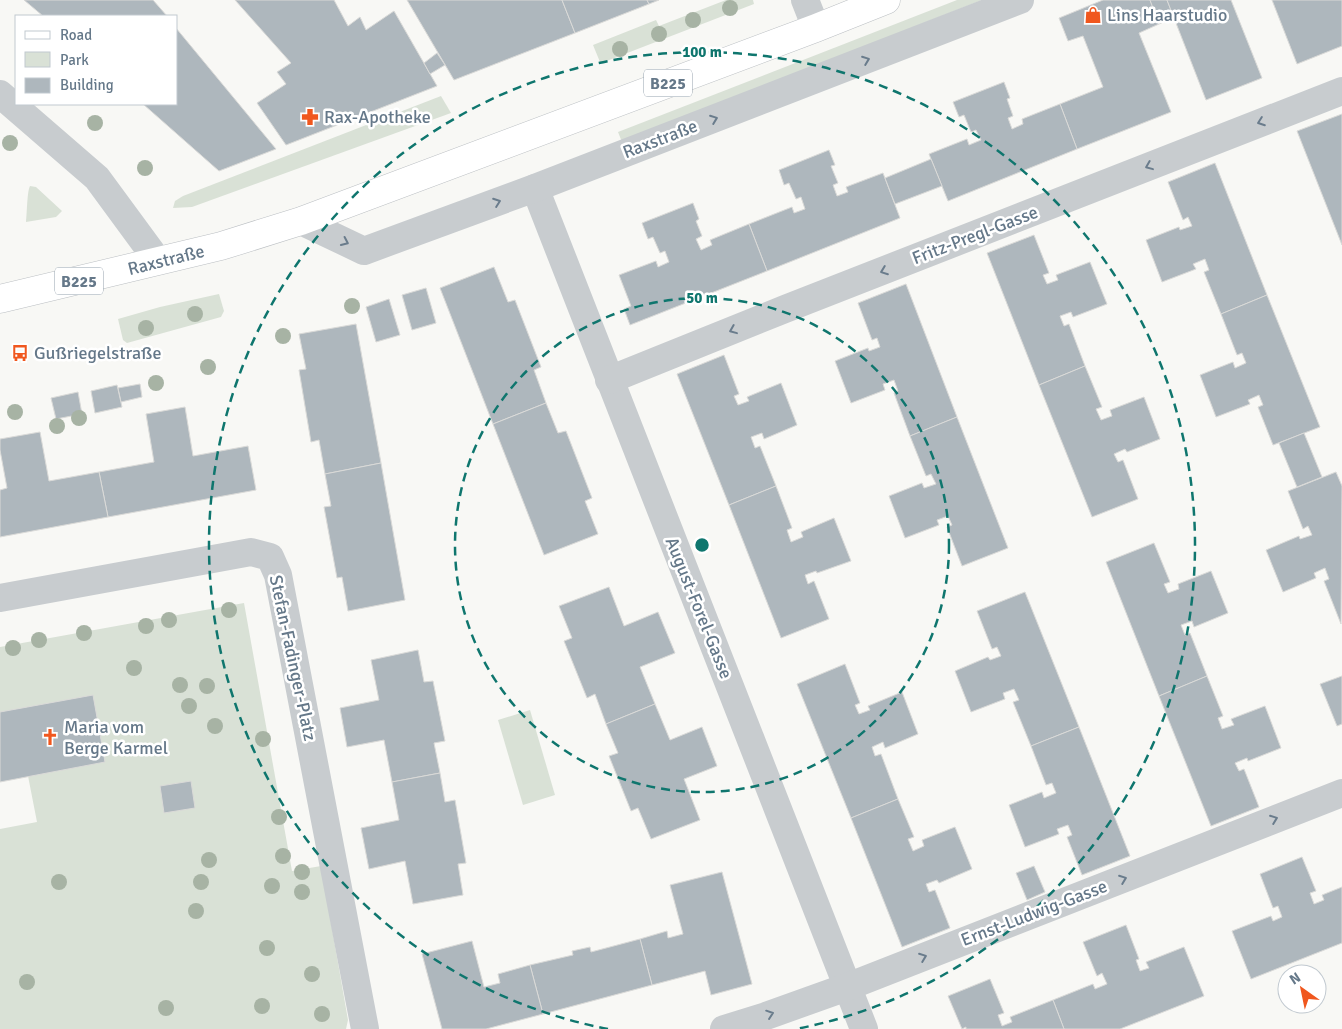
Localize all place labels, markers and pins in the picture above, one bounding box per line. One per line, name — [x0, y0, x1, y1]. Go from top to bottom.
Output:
place label: Lins Haarstudio — [1107, 4, 1227, 26]
shop icon: Lins Haarstudio — [1083, 5, 1103, 25]
place label: Rax-Apotheke — [324, 106, 431, 128]
pharmacy icon: Rax-Apotheke — [300, 107, 320, 127]
place label: Gußriegelstraße — [34, 342, 161, 364]
bus stop icon: Gußriegelstraße — [10, 343, 30, 363]
centre of rings — [693, 536, 711, 554]
place label: Maria vom Berge Karmel — [64, 716, 168, 759]
church icon: Maria vom Berge Karmel — [40, 727, 60, 747]

